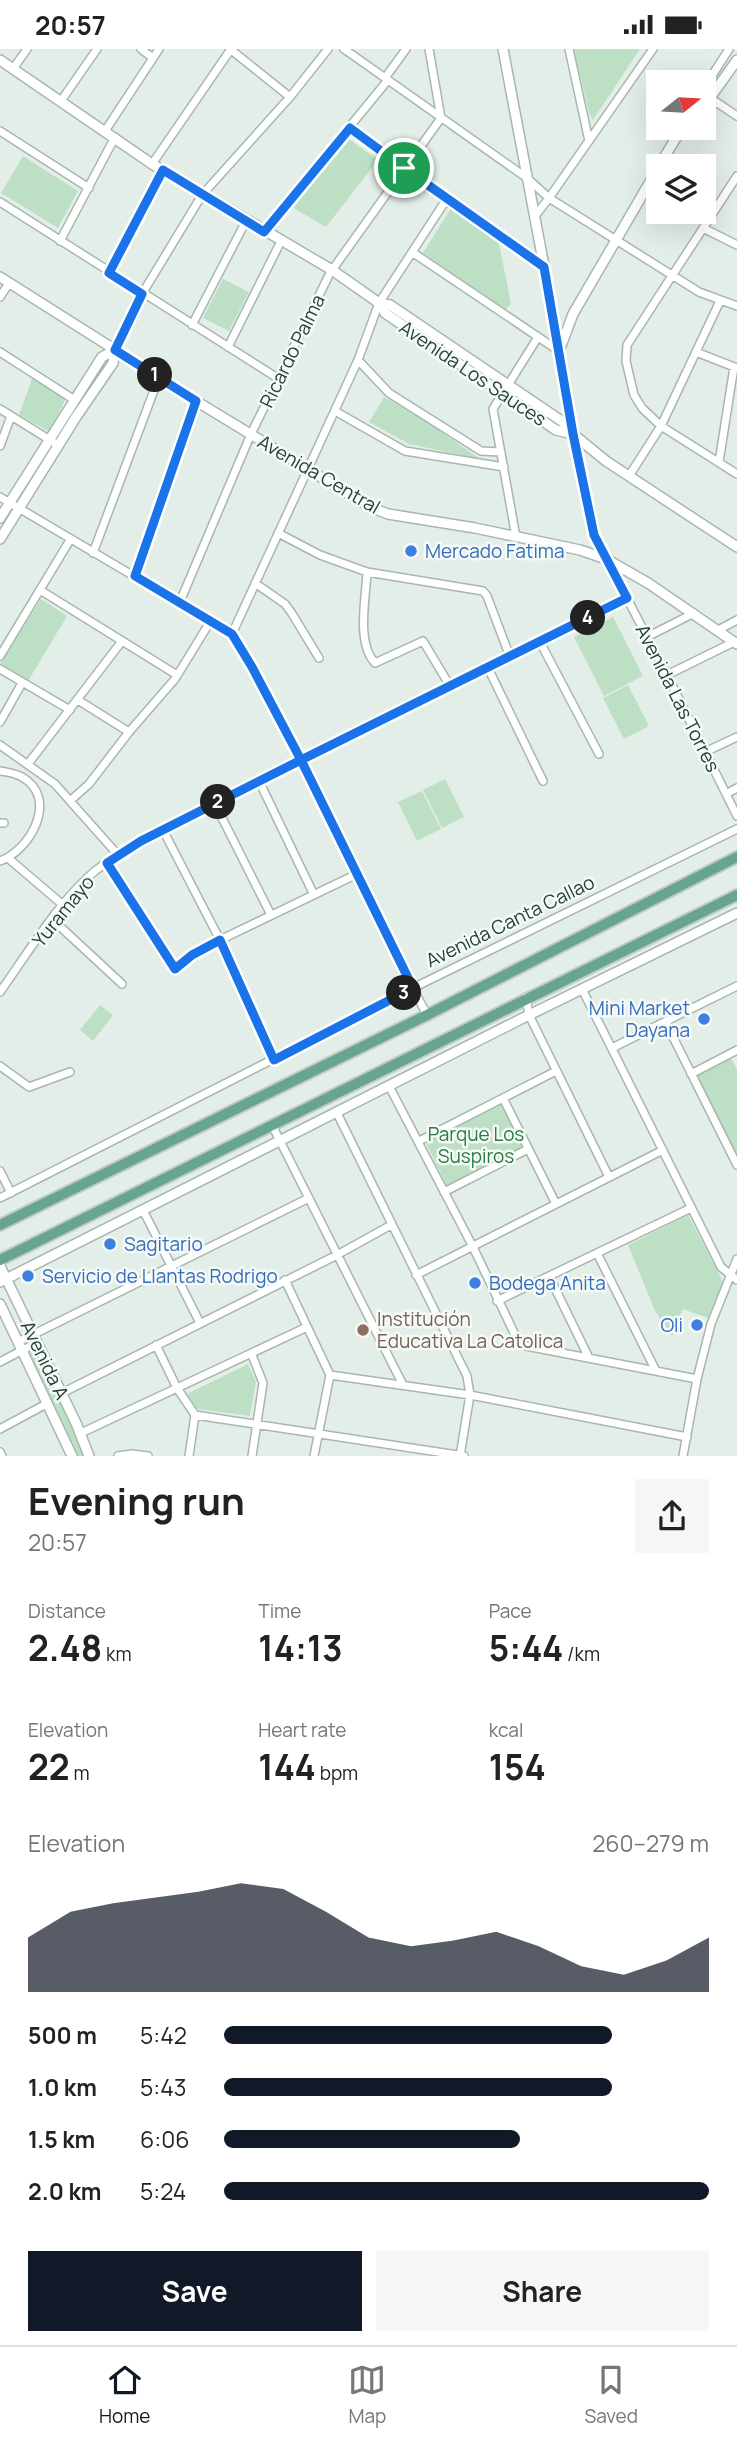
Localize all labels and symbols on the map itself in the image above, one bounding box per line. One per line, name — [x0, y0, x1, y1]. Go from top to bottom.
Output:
north arrow — [646, 70, 716, 140]
pin — [374, 138, 434, 198]
street label: Ricardo Palma — [253, 290, 331, 412]
street label: Avenida Los Sauces — [394, 314, 552, 432]
pin: 1 — [138, 357, 172, 393]
street label: Avenida Central — [253, 428, 385, 520]
place label: Mercado Fatima — [425, 538, 565, 564]
marker: Mercado Fatima — [403, 543, 419, 559]
pin: 4 — [570, 601, 606, 635]
street label: Avenida Las Torres — [630, 620, 726, 776]
pin: 2 — [200, 785, 235, 819]
street label: Avenida Canta Callao — [421, 869, 599, 973]
street label: Yuramayo — [26, 870, 100, 952]
pin: 3 — [386, 975, 422, 1011]
place label: Mini Market Dayana — [589, 995, 690, 1043]
marker: Mini Market Dayana — [696, 1011, 712, 1027]
park label: Parque Los Suspiros — [428, 1121, 524, 1169]
place label: Sagitario — [124, 1231, 203, 1257]
marker: Sagitario — [102, 1236, 118, 1252]
place label: Servicio de Llantas Rodrigo — [42, 1263, 278, 1289]
marker: Servicio de Llantas Rodrigo — [20, 1268, 36, 1284]
place label: Bodega Anita — [489, 1270, 606, 1296]
marker: Bodega Anita — [467, 1275, 483, 1291]
place label: Institución Educativa La Catolica — [377, 1306, 563, 1354]
place label: Oli — [660, 1312, 683, 1338]
street label: Avenida A — [15, 1316, 75, 1404]
marker: Oli — [689, 1317, 705, 1333]
marker: Institución Educativa La Catolica — [355, 1322, 371, 1338]

